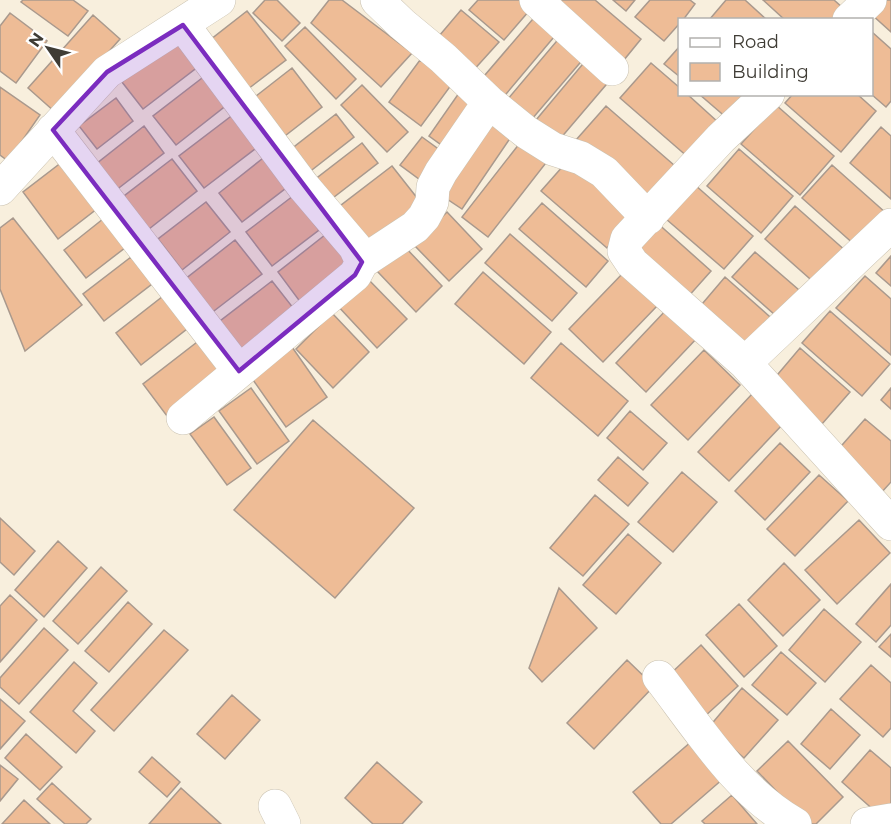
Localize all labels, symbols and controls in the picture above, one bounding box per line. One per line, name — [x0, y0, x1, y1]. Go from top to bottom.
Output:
north arrow — [18, 18, 78, 78]
legend — [678, 18, 873, 96]
text: N — [25, 29, 48, 50]
text: Road — [732, 31, 779, 53]
text: Building — [732, 61, 809, 83]

